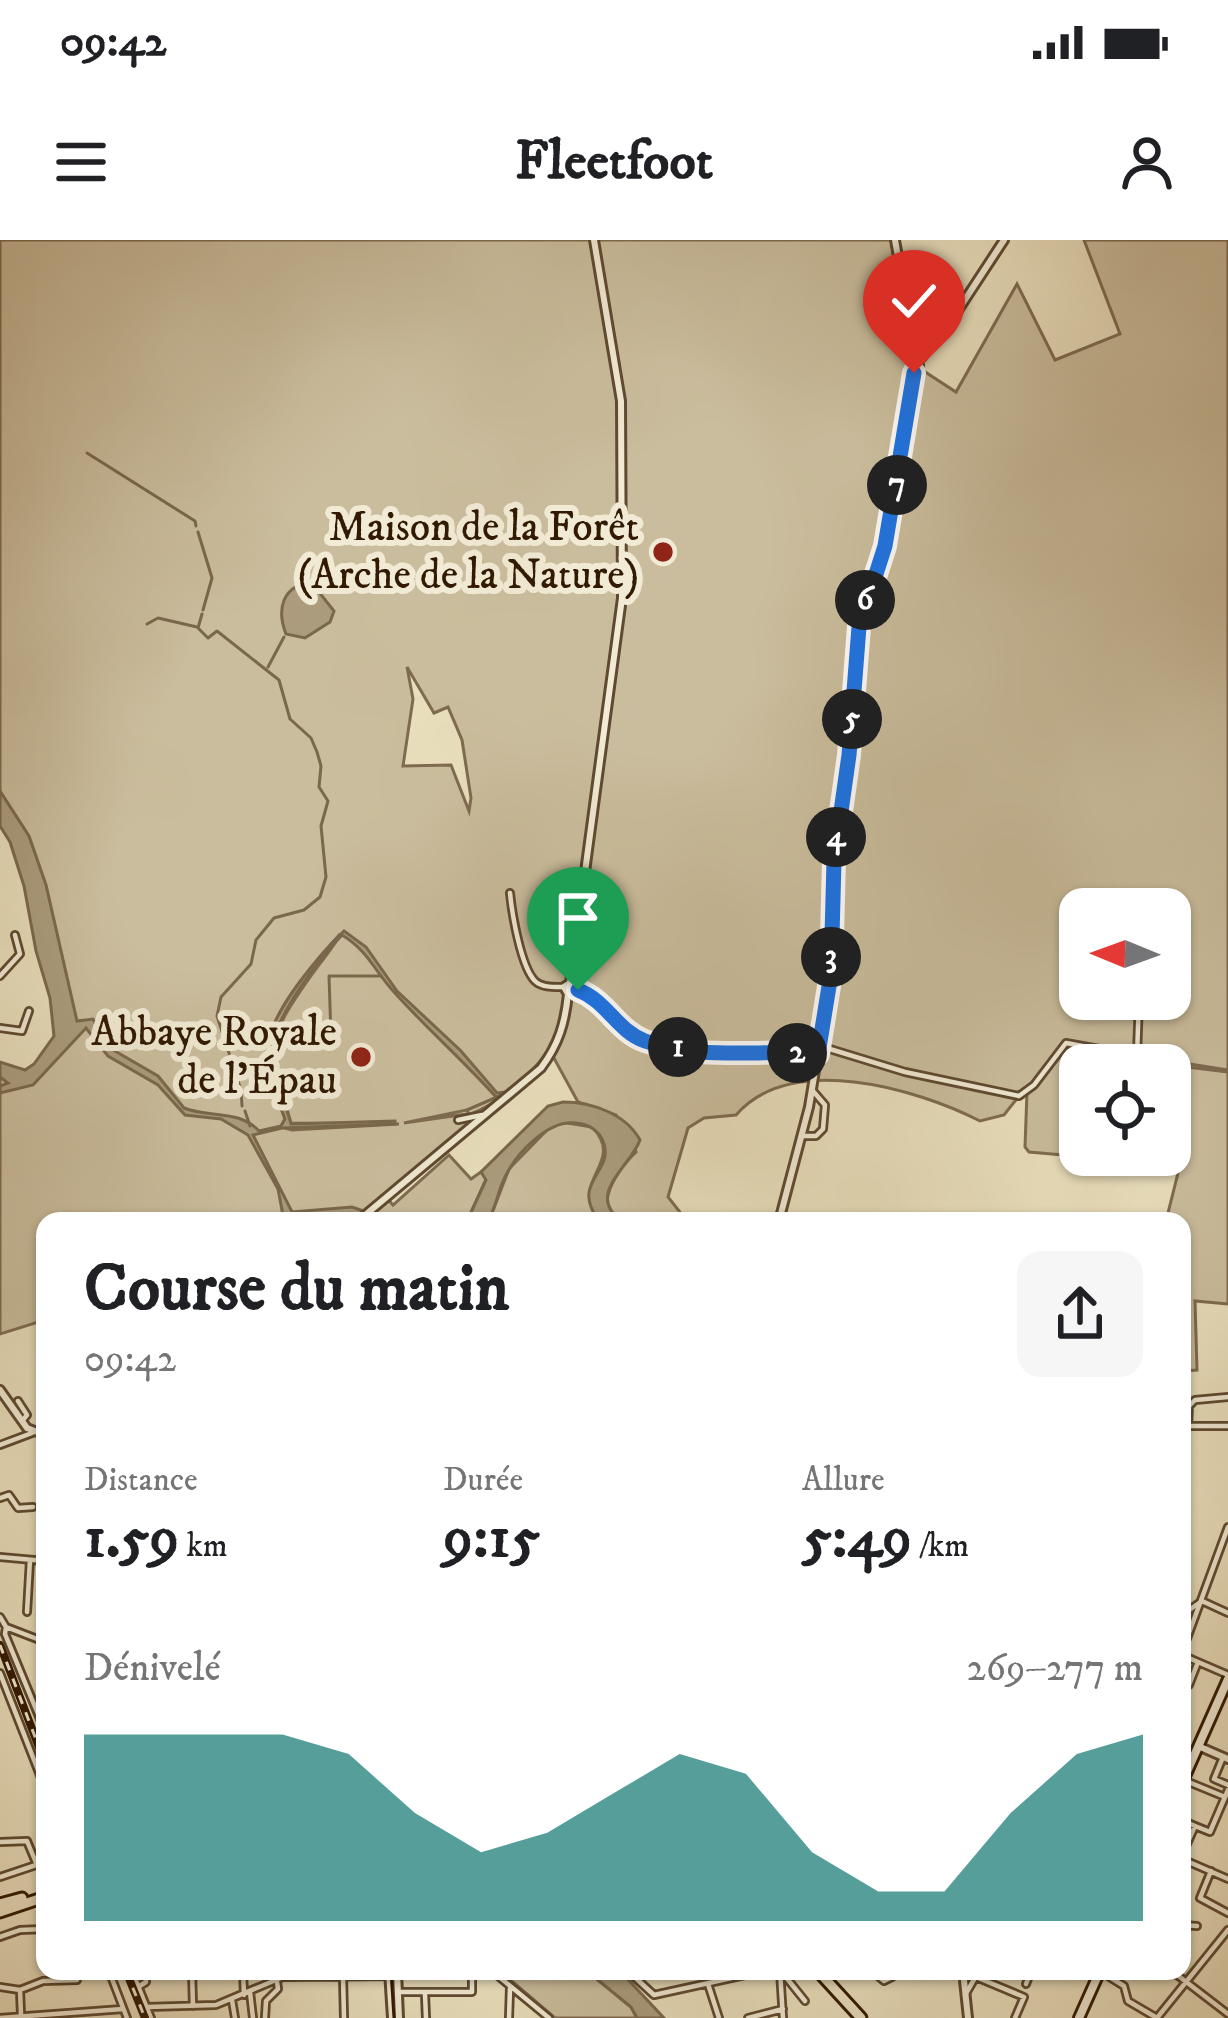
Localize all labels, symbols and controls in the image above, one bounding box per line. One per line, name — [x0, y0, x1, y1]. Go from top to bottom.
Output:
text: 09:42 — [60, 14, 166, 70]
icon: menu — [48, 129, 114, 195]
text: Fleetfoot — [515, 129, 713, 196]
icon: person — [1114, 129, 1180, 195]
pin — [863, 250, 965, 373]
icon: check — [881, 268, 947, 334]
pin: 7 — [867, 455, 927, 515]
text: 7 — [888, 464, 906, 505]
place label: Maison de la Forêt (Arche de la Nature) — [298, 502, 639, 602]
marker: Maison de la Forêt (Arche de la Nature) — [650, 539, 676, 565]
pin: 6 — [835, 570, 895, 630]
text: 6 — [856, 579, 874, 620]
pin: 5 — [822, 689, 882, 749]
text: 5 — [844, 698, 860, 739]
pin: 4 — [806, 807, 866, 867]
text: 4 — [827, 816, 846, 857]
pin — [527, 867, 629, 990]
icon: arrive — [545, 885, 611, 951]
north arrow — [1059, 888, 1191, 1020]
map controls — [1059, 888, 1191, 1176]
pin: 3 — [801, 927, 861, 987]
text: 3 — [825, 936, 837, 977]
place label: Abbaye Royale de l'Épau — [91, 1007, 337, 1107]
pin: 1 — [648, 1017, 708, 1077]
pin: 2 — [767, 1023, 827, 1083]
text: 1 — [672, 1026, 684, 1067]
text: 2 — [789, 1032, 805, 1073]
marker: Abbaye Royale de l'Épau — [348, 1044, 374, 1070]
button: locate — [1059, 1044, 1191, 1176]
text: Course du matin — [84, 1249, 509, 1331]
button: share — [1017, 1251, 1143, 1377]
text: 09:42 — [84, 1335, 176, 1384]
text: Distance — [84, 1460, 198, 1501]
text: Durée — [443, 1460, 523, 1501]
text: Allure — [802, 1460, 885, 1501]
text: 1.59 — [84, 1501, 179, 1576]
text: 9:15 — [443, 1501, 540, 1576]
text: 5:49 — [802, 1501, 912, 1576]
text: km — [179, 1526, 228, 1567]
text: /km — [912, 1526, 969, 1567]
text: Dénivelé — [84, 1644, 221, 1693]
text: 269–277 m — [967, 1644, 1143, 1693]

